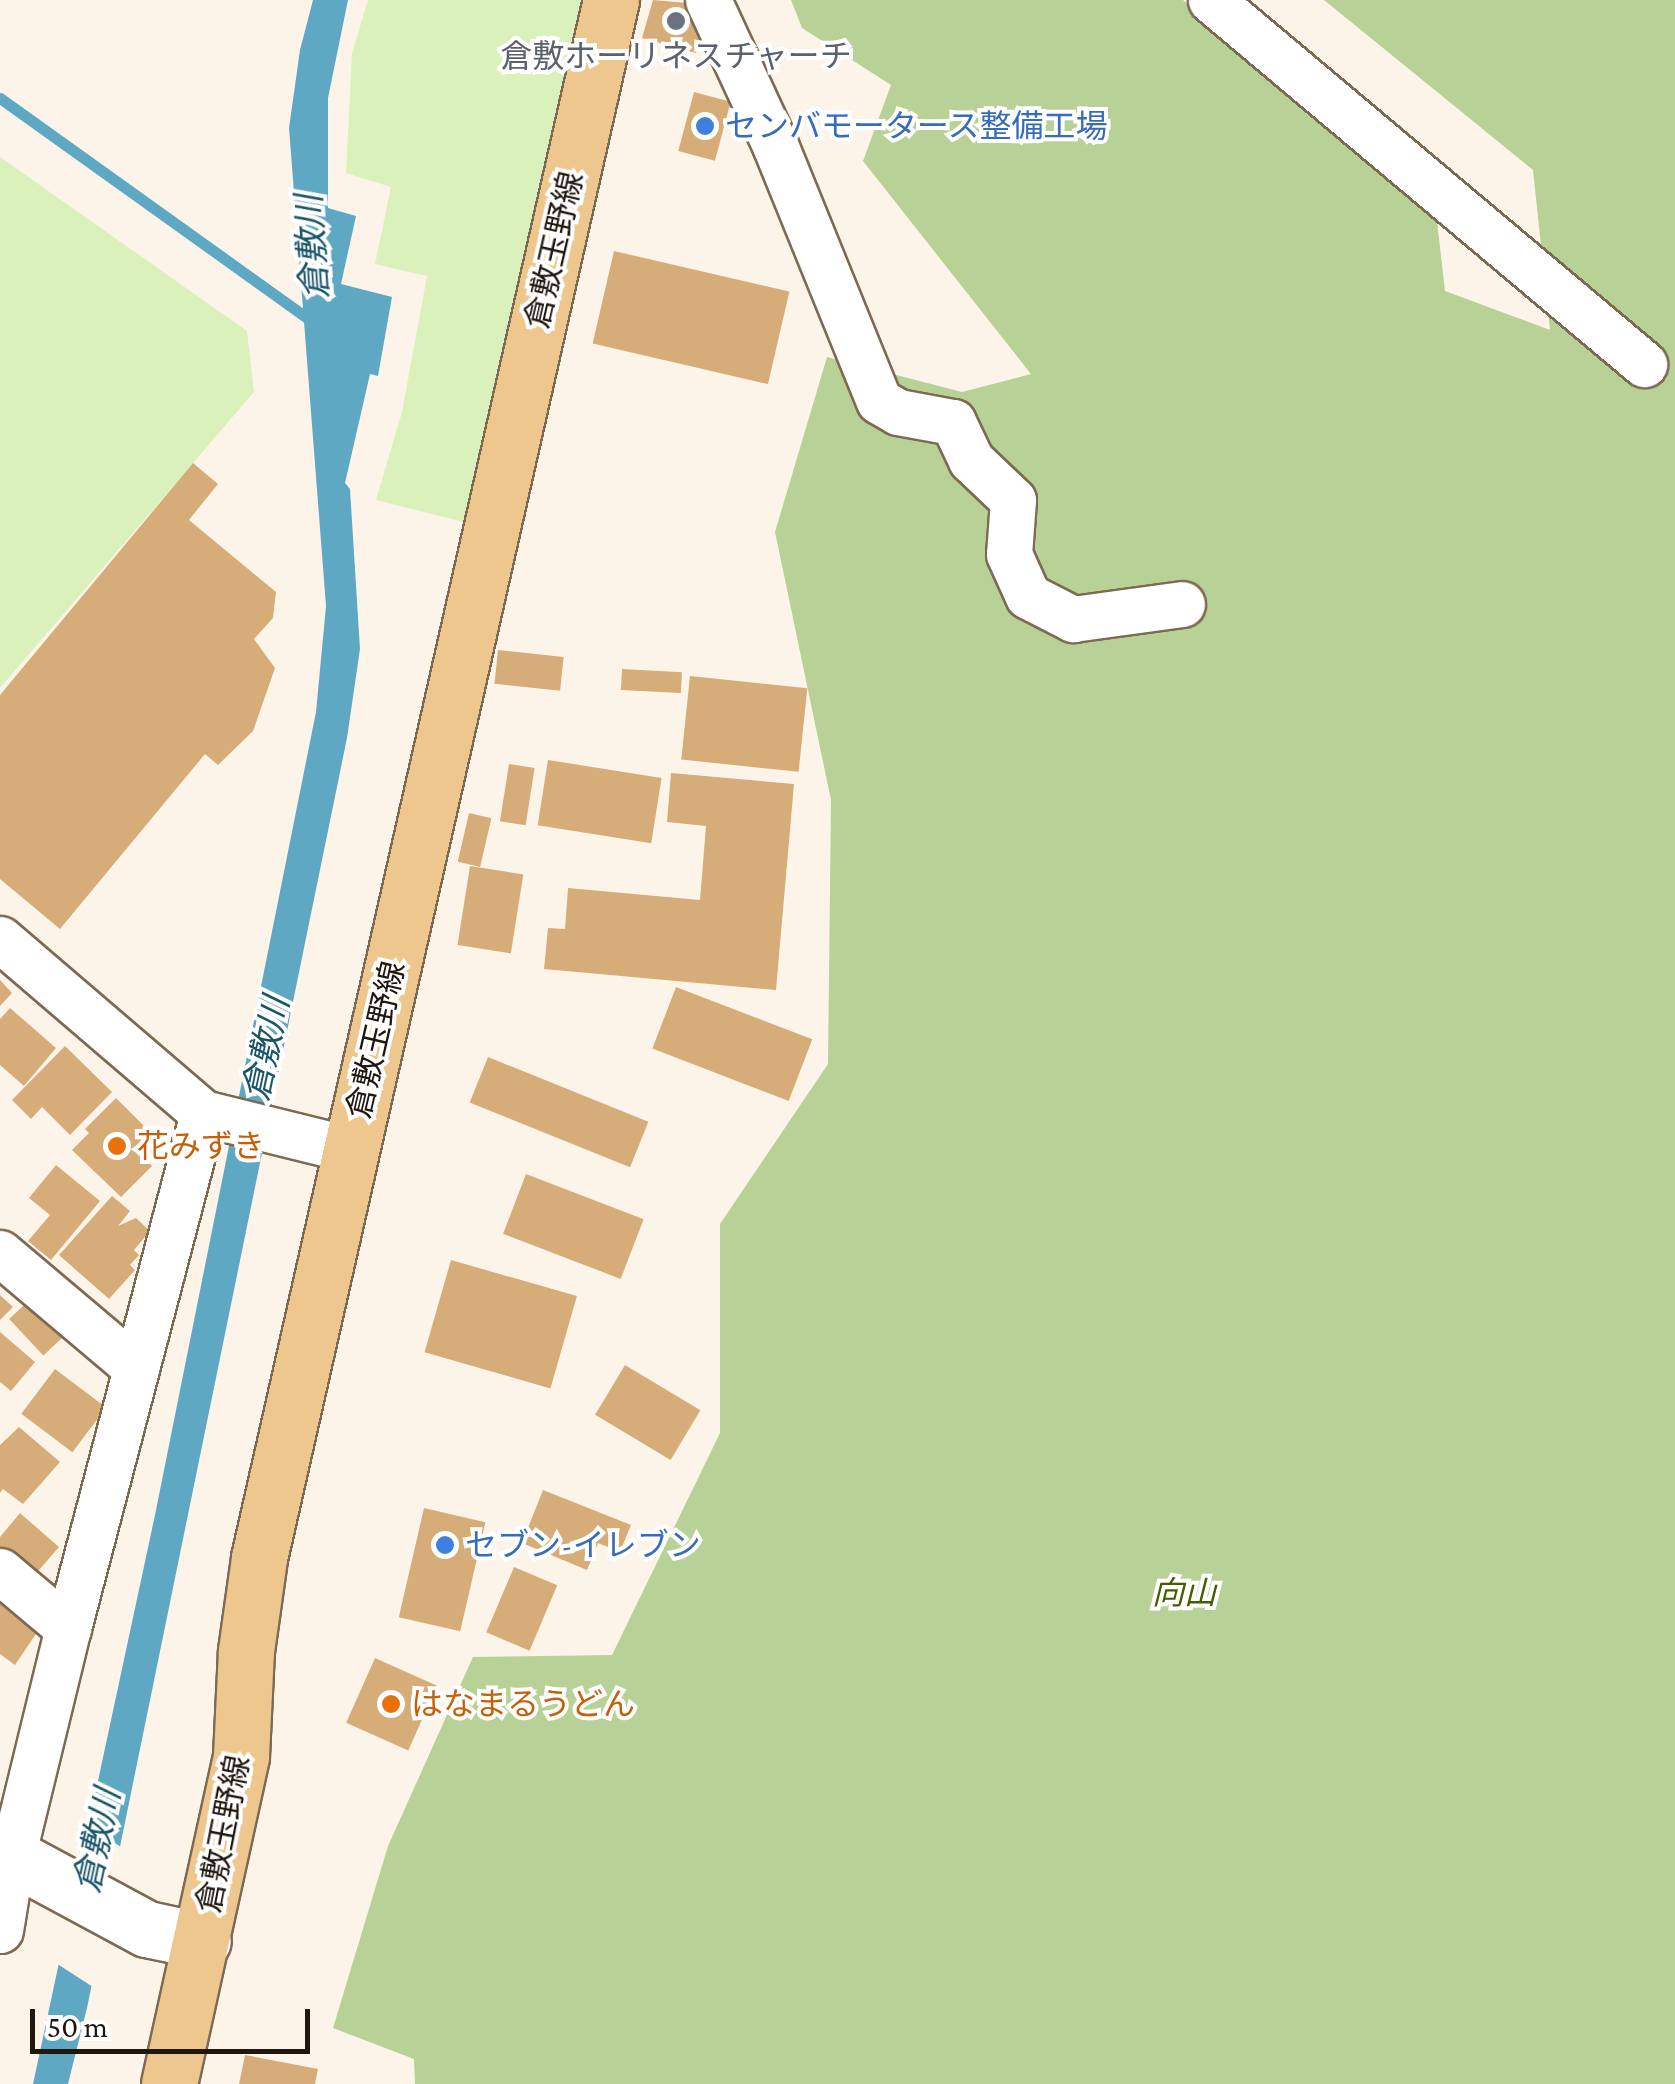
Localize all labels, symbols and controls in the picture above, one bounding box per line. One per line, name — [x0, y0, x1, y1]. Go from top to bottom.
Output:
marker: 倉敷ホーリネスチャーチ — [665, 10, 687, 32]
place label: 倉敷ホーリネスチャーチ — [500, 37, 852, 75]
place label: センバモータース整備工場 — [725, 107, 1109, 145]
marker: センバモータース整備工場 — [694, 115, 716, 137]
street label: 倉敷玉野線 — [517, 168, 591, 332]
water label: 倉敷川 — [288, 193, 338, 301]
street label: 倉敷玉野線 — [339, 958, 413, 1122]
water label: 倉敷川 — [236, 993, 298, 1105]
place label: 花みずき — [137, 1127, 265, 1165]
marker: 花みずき — [106, 1135, 128, 1157]
place label: セブン-イレブン — [465, 1526, 701, 1564]
marker: セブン-イレブン — [434, 1534, 456, 1556]
park label: 向山 — [1152, 1574, 1216, 1612]
place label: はなまるうどん — [411, 1685, 635, 1723]
marker: はなまるうどん — [380, 1693, 402, 1715]
street label: 倉敷玉野線 — [189, 1752, 257, 1916]
water label: 倉敷川 — [67, 1785, 129, 1897]
scale bar — [35, 1989, 315, 2051]
text: 50 m — [47, 2010, 108, 2043]

